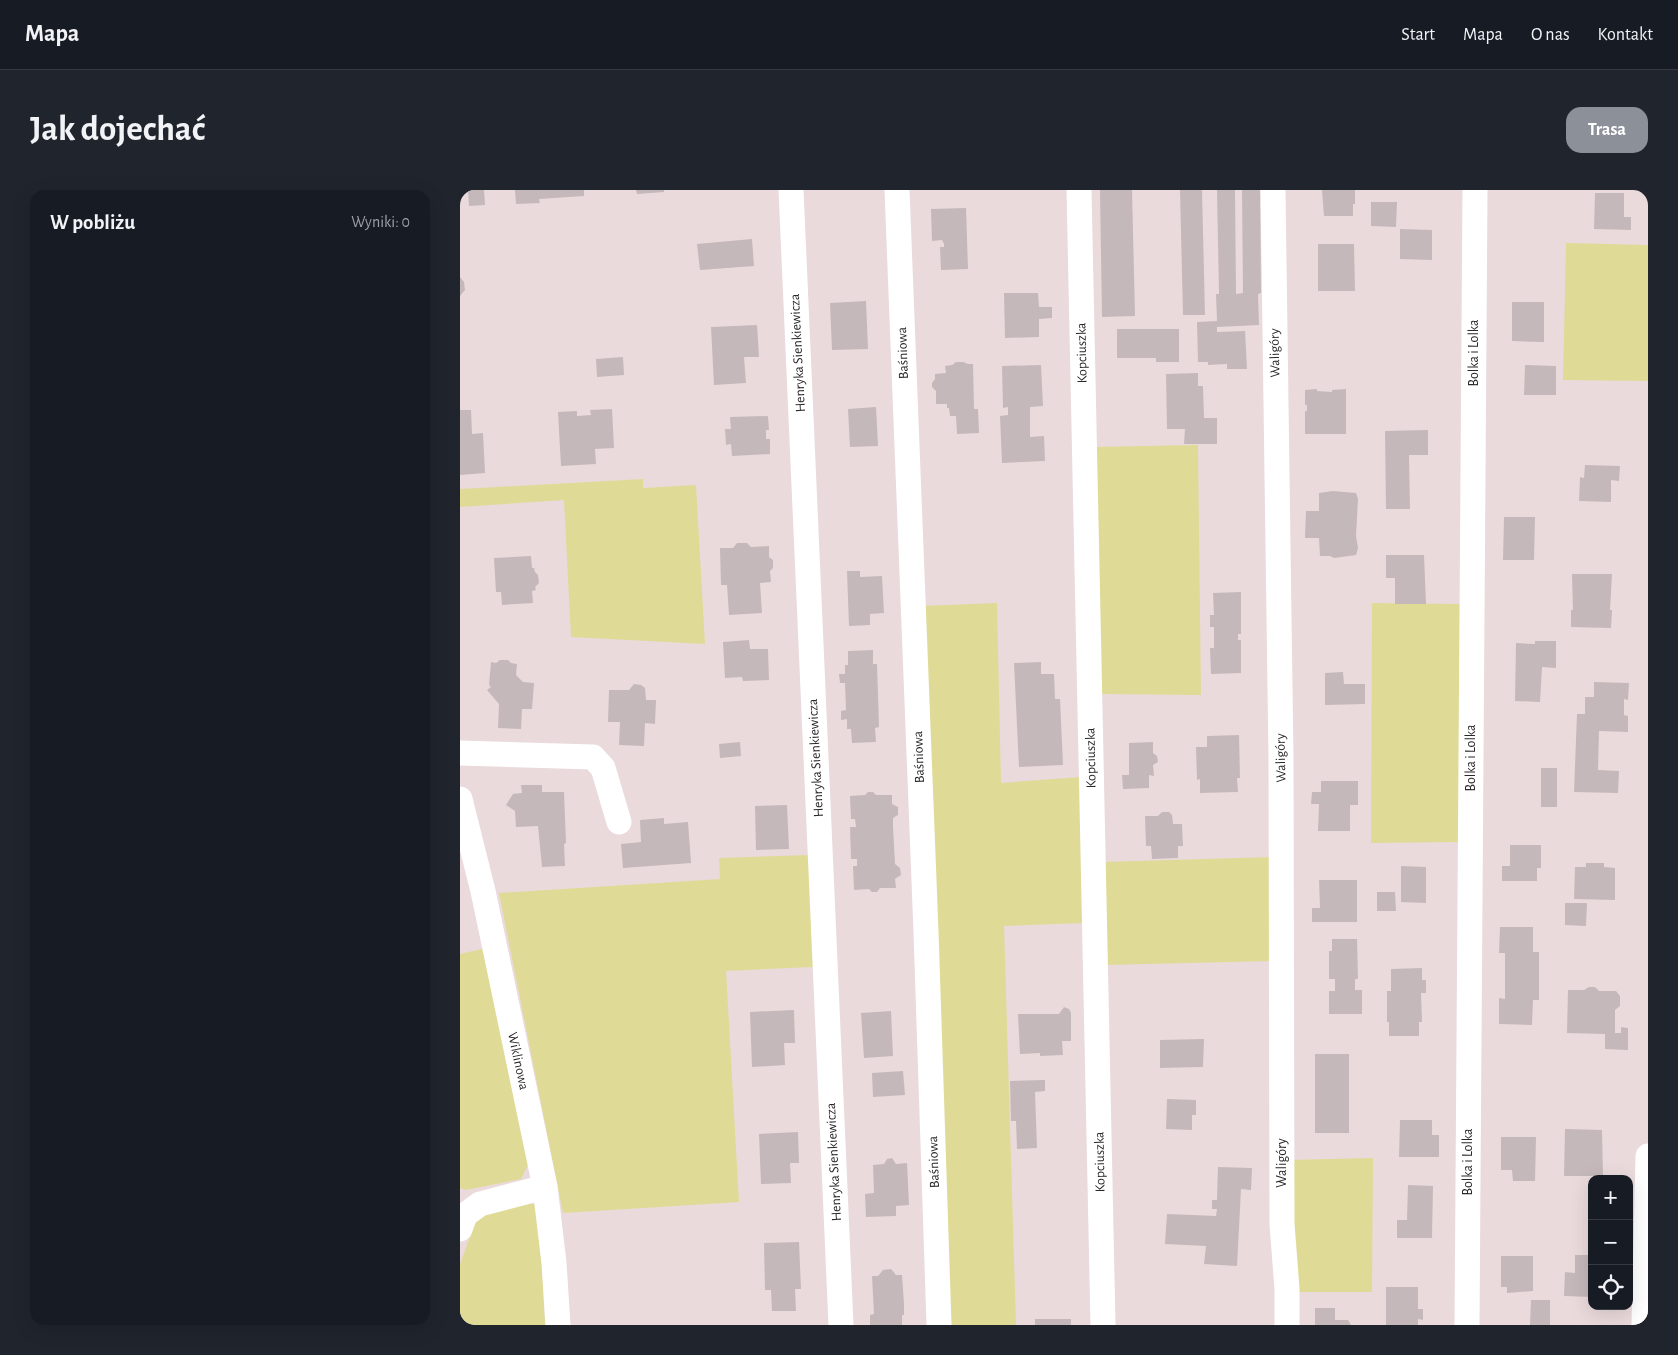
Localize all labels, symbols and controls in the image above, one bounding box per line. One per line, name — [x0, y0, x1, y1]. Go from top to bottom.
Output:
text: Mapa — [25, 22, 79, 46]
text: Start — [1401, 26, 1435, 44]
text: Mapa — [1463, 26, 1503, 44]
text: O nas — [1531, 26, 1570, 44]
text: Kontakt — [1598, 26, 1653, 44]
button: Trasa — [1566, 107, 1648, 153]
text: Jak dojechać — [30, 112, 205, 147]
text: W pobliżu — [50, 212, 135, 233]
text: Wyniki: 0 — [351, 214, 410, 230]
street label: Henryka Sienkiewicza — [788, 293, 808, 413]
street label: Bolka i Lolka — [1467, 319, 1481, 386]
street label: Kopciuszka — [1074, 322, 1090, 384]
street label: Baśniowa — [895, 326, 911, 379]
street label: Waligóry — [1268, 328, 1282, 378]
street label: Henryka Sienkiewicza — [806, 698, 826, 818]
street label: Bolka i Lolka — [1464, 724, 1478, 791]
street label: Kopciuszka — [1083, 727, 1099, 789]
street label: Baśniowa — [911, 730, 927, 783]
street label: Waligóry — [1274, 733, 1288, 783]
street label: Wiklinowa — [505, 1031, 531, 1092]
street label: Henryka Sienkiewicza — [824, 1102, 844, 1222]
street label: Bolka i Lolka — [1461, 1128, 1475, 1195]
street label: Kopciuszka — [1092, 1131, 1108, 1193]
street label: Baśniowa — [926, 1135, 942, 1188]
street label: Waligóry — [1275, 1138, 1289, 1188]
map controls — [1588, 1175, 1633, 1310]
button: + — [1588, 1175, 1633, 1220]
button: − — [1588, 1220, 1633, 1265]
button: locate — [1588, 1265, 1633, 1310]

